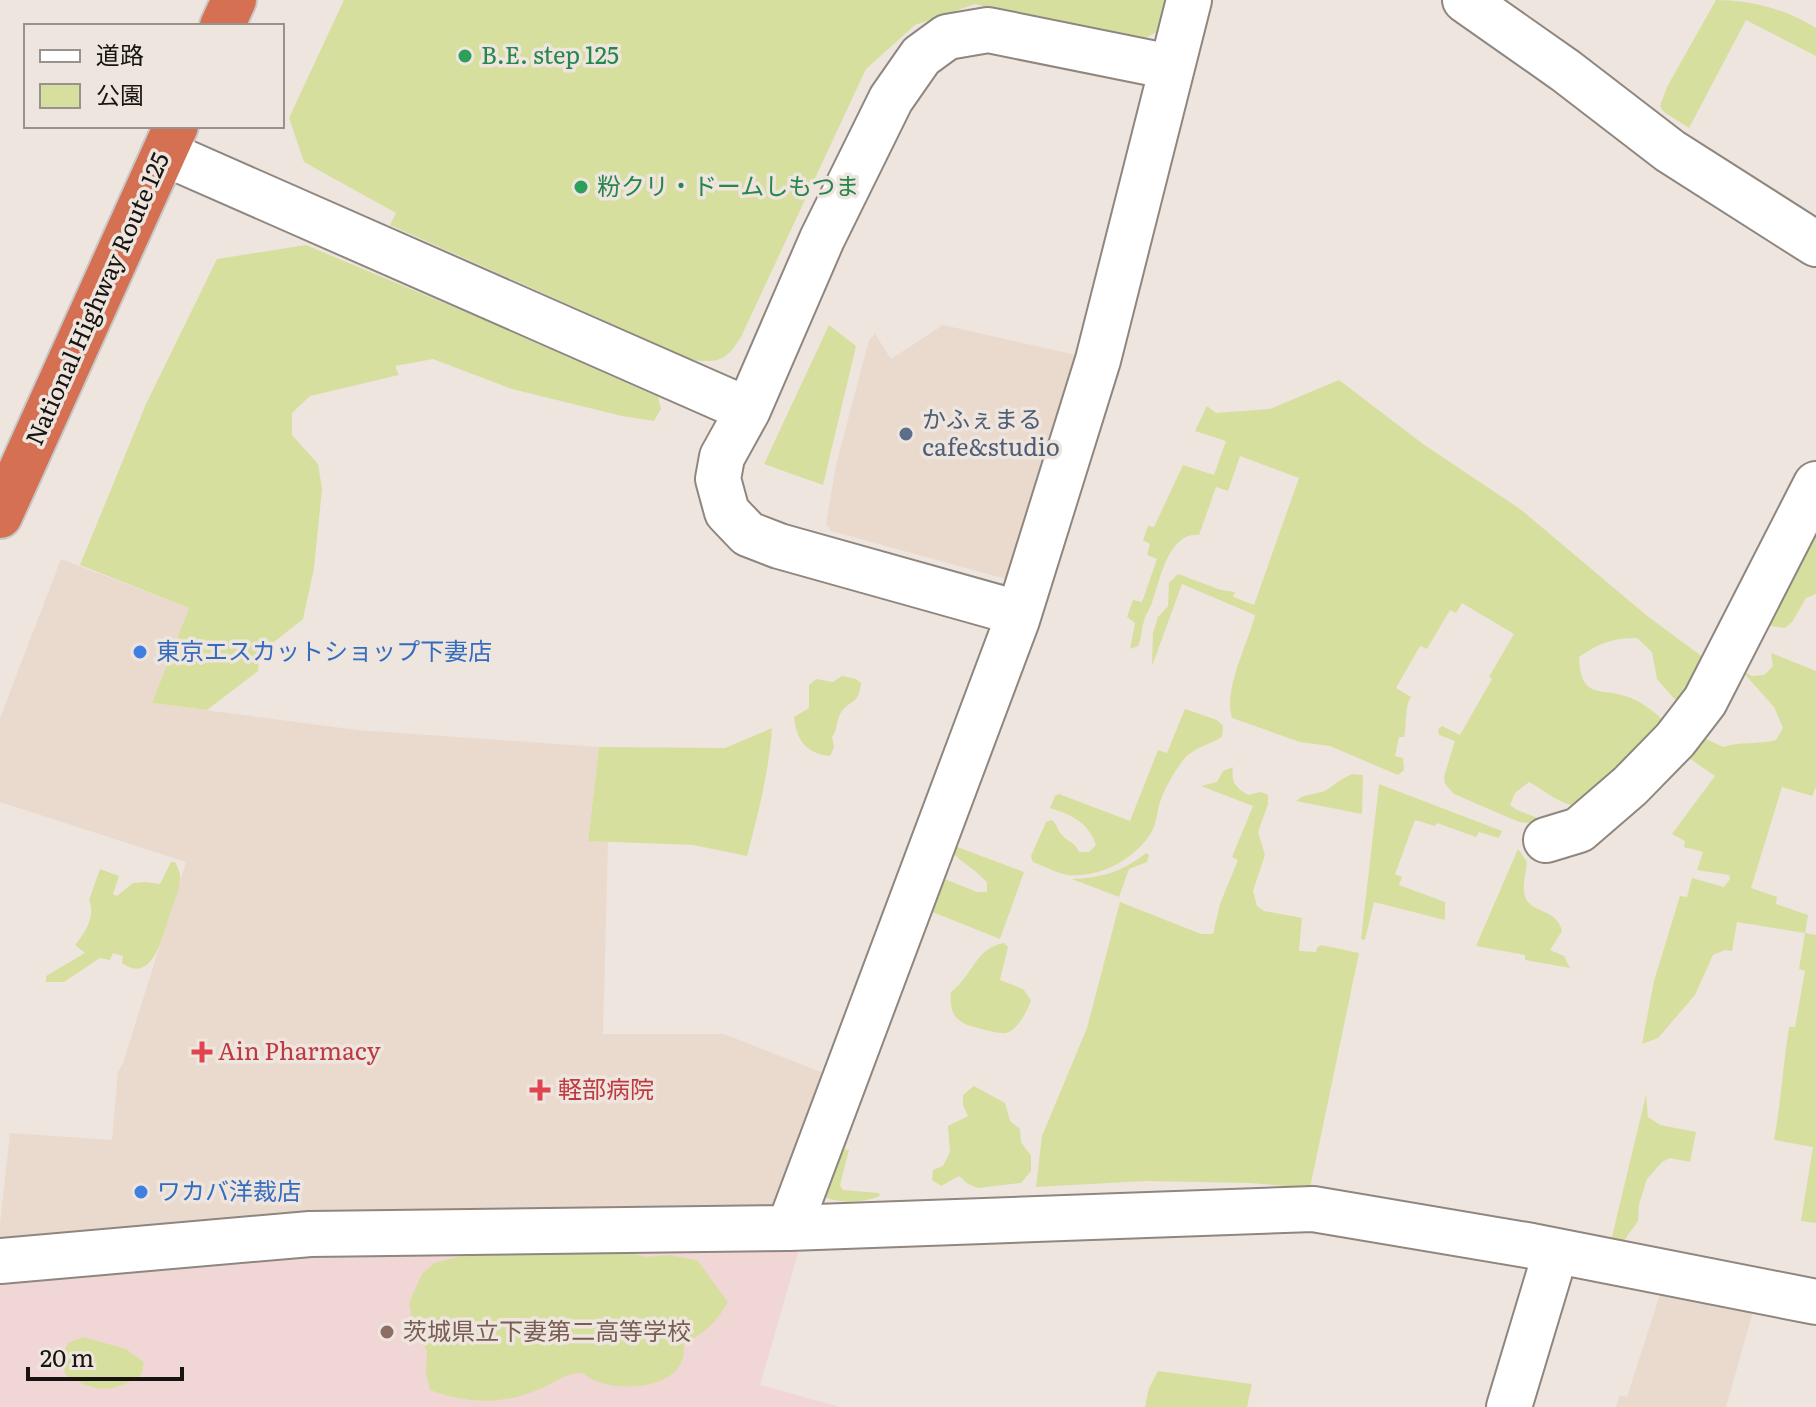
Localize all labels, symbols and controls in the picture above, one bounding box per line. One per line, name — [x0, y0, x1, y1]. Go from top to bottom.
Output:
legend — [24, 24, 284, 128]
text: 道路 — [96, 36, 144, 71]
place label: B.E. step 125 — [481, 36, 619, 71]
marker: B.E. step 125 — [456, 47, 474, 65]
text: 公園 — [96, 76, 144, 111]
street label: National Highway Route 125 — [15, 146, 176, 450]
place label: 粉クリ・ドームしもつま — [597, 167, 859, 202]
marker: 粉クリ・ドームしもつま — [572, 178, 590, 196]
place label: かふぇまる cafe&studio — [922, 400, 1060, 463]
marker: かふぇまる cafe&studio — [897, 425, 915, 443]
place label: 東京エスカットショップ下妻店 — [156, 632, 492, 667]
marker: 東京エスカットショップ下妻店 — [131, 643, 149, 661]
place label: Ain Pharmacy — [218, 1032, 381, 1067]
marker: Ain Pharmacy — [193, 1043, 211, 1061]
place label: 軽部病院 — [558, 1070, 654, 1105]
marker: 軽部病院 — [529, 1079, 551, 1101]
place label: ワカバ洋裁店 — [157, 1172, 301, 1207]
marker: ワカバ洋裁店 — [132, 1183, 150, 1201]
place label: 茨城県立下妻第二高等学校 — [403, 1312, 691, 1347]
marker: 茨城県立下妻第二高等学校 — [378, 1323, 396, 1341]
scale bar — [28, 1331, 182, 1381]
text: 20 m — [40, 1339, 94, 1374]

